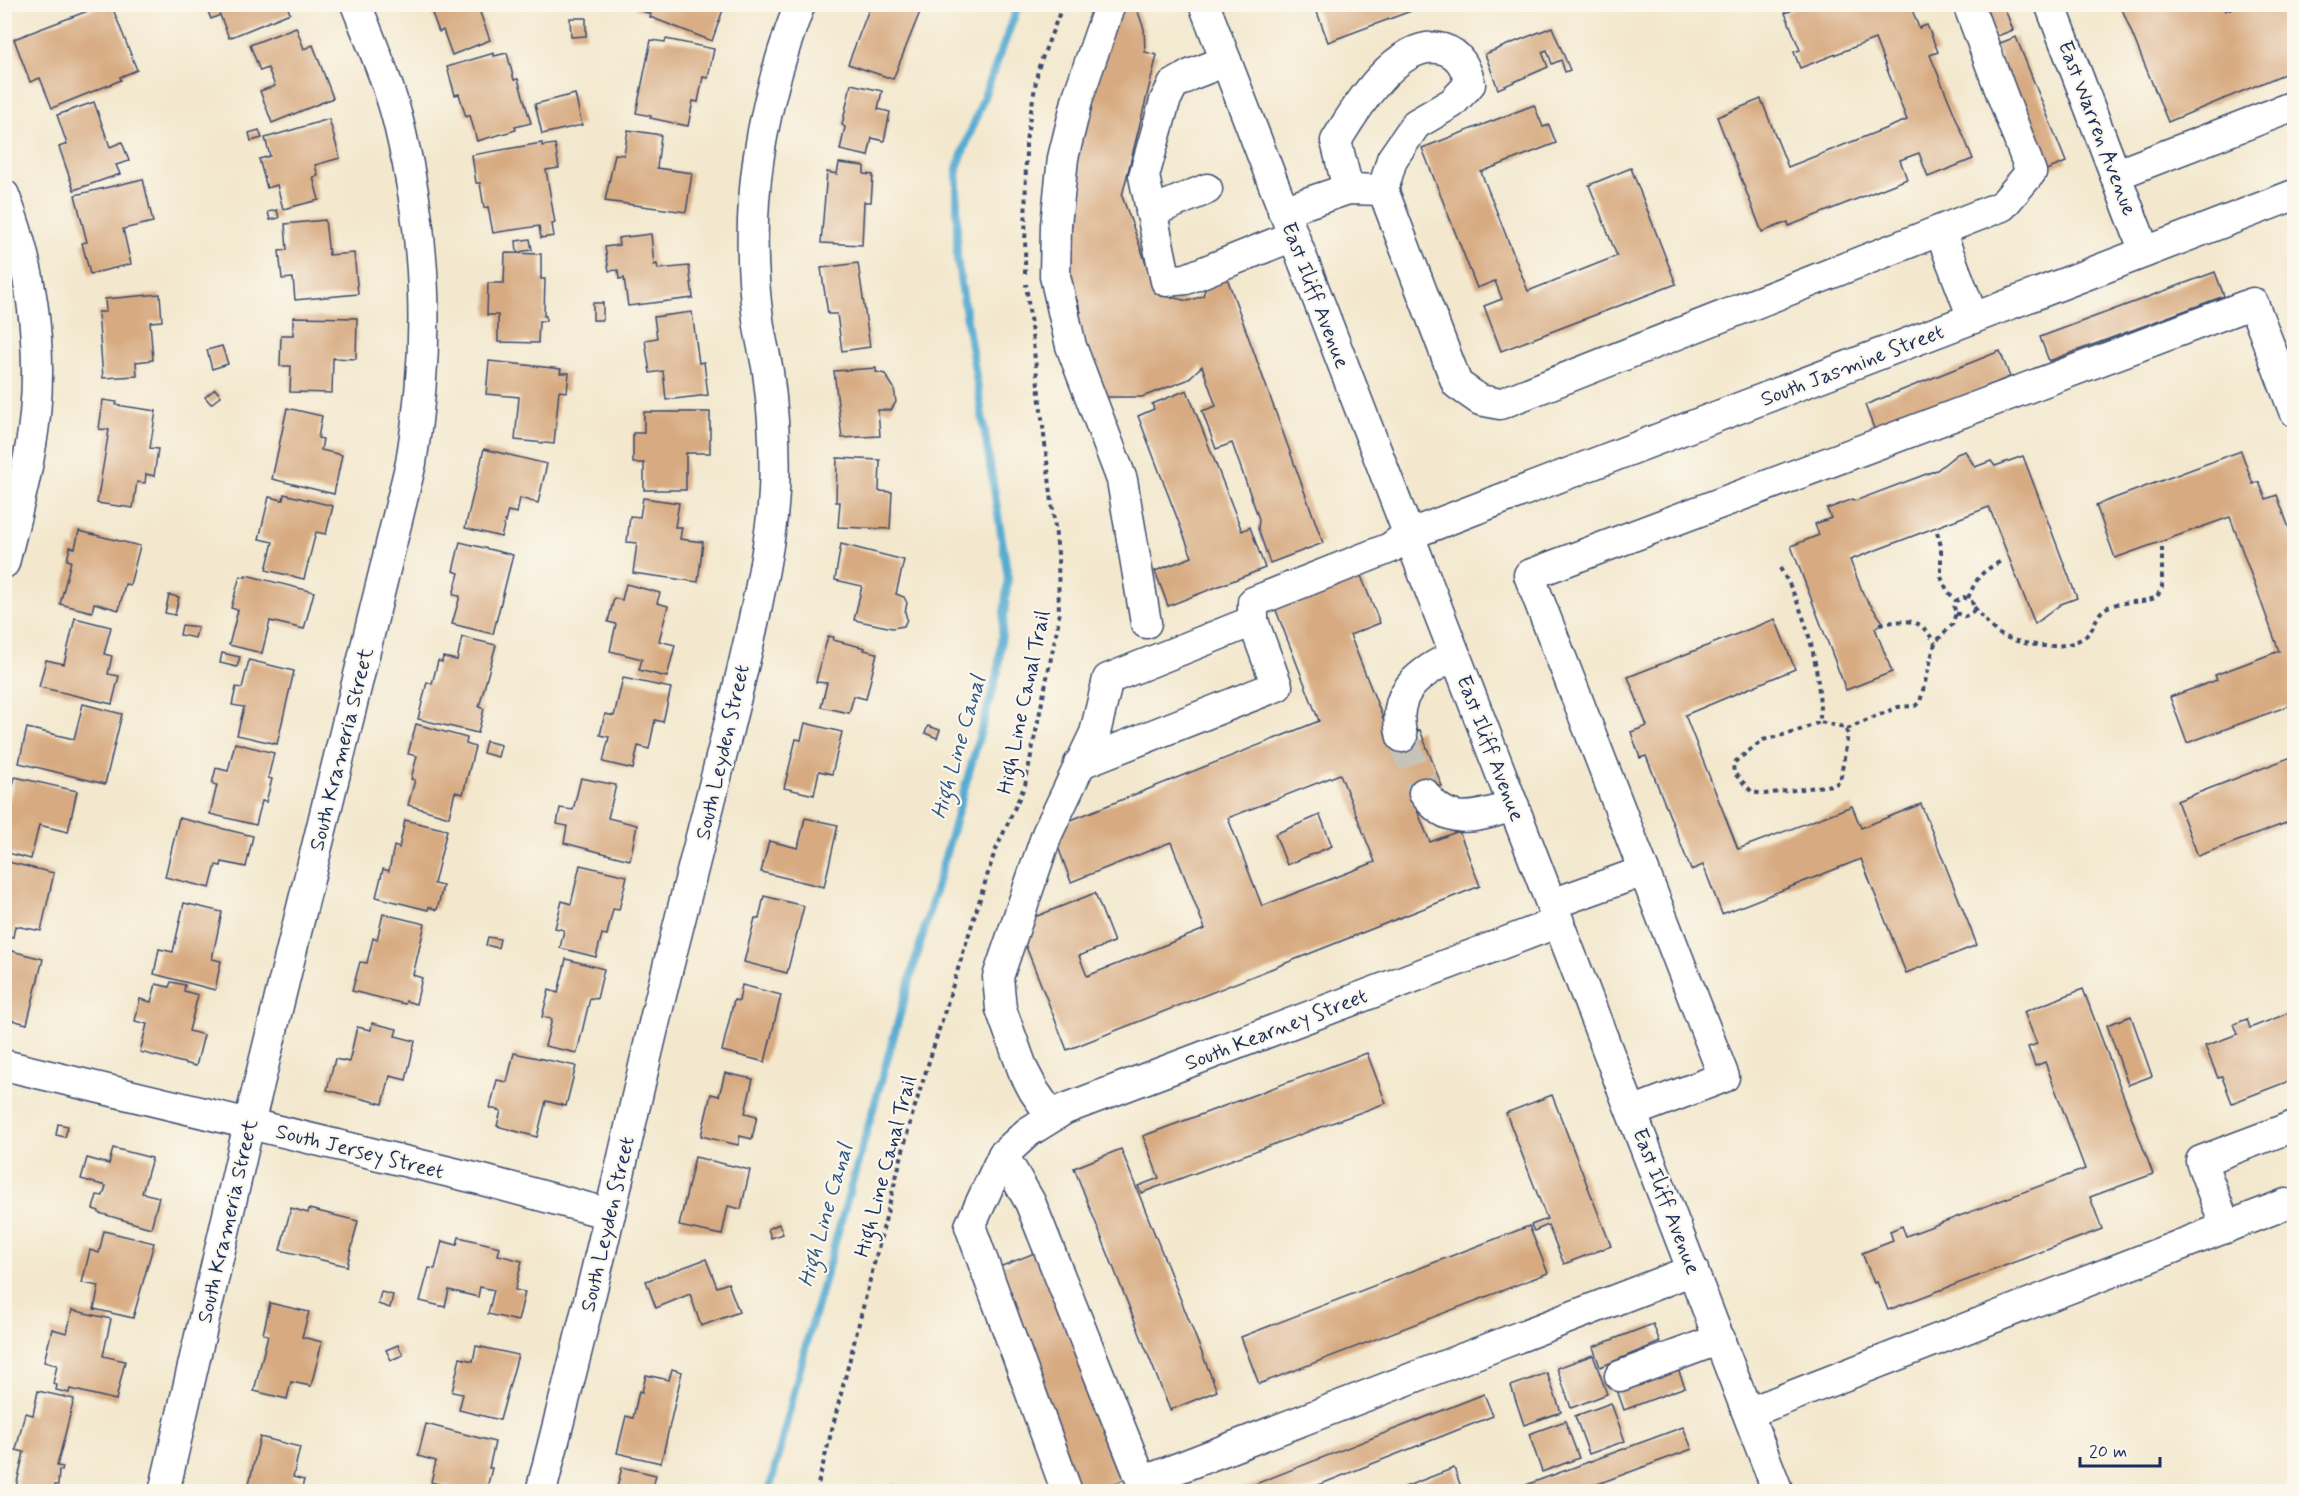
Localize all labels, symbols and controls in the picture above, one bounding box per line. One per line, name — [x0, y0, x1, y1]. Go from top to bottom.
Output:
street label: East Warren Avenue — [2051, 37, 2143, 220]
street label: East Iliff Avenue — [1274, 218, 1356, 372]
street label: South Jasmine Street — [1757, 318, 1948, 414]
street label: High Line Canal Trail — [991, 608, 1059, 797]
street label: South Krameria Street — [303, 644, 381, 854]
street label: South Leyden Street — [689, 662, 757, 843]
water label: High Line Canal — [925, 671, 996, 823]
street label: East Iliff Avenue — [1449, 671, 1531, 825]
street label: South Kearney Street — [1181, 982, 1372, 1078]
street label: High Line Canal Trail — [848, 1072, 926, 1261]
street label: South Krameria Street — [191, 1116, 265, 1326]
street label: South Jersey Street — [273, 1118, 447, 1186]
street label: East Iliff Avenue — [1625, 1124, 1707, 1278]
street label: South Leyden Street — [574, 1134, 642, 1315]
water label: High Line Canal — [792, 1139, 863, 1291]
scale bar — [2080, 1430, 2160, 1468]
text: 20 m — [2089, 1440, 2127, 1464]

